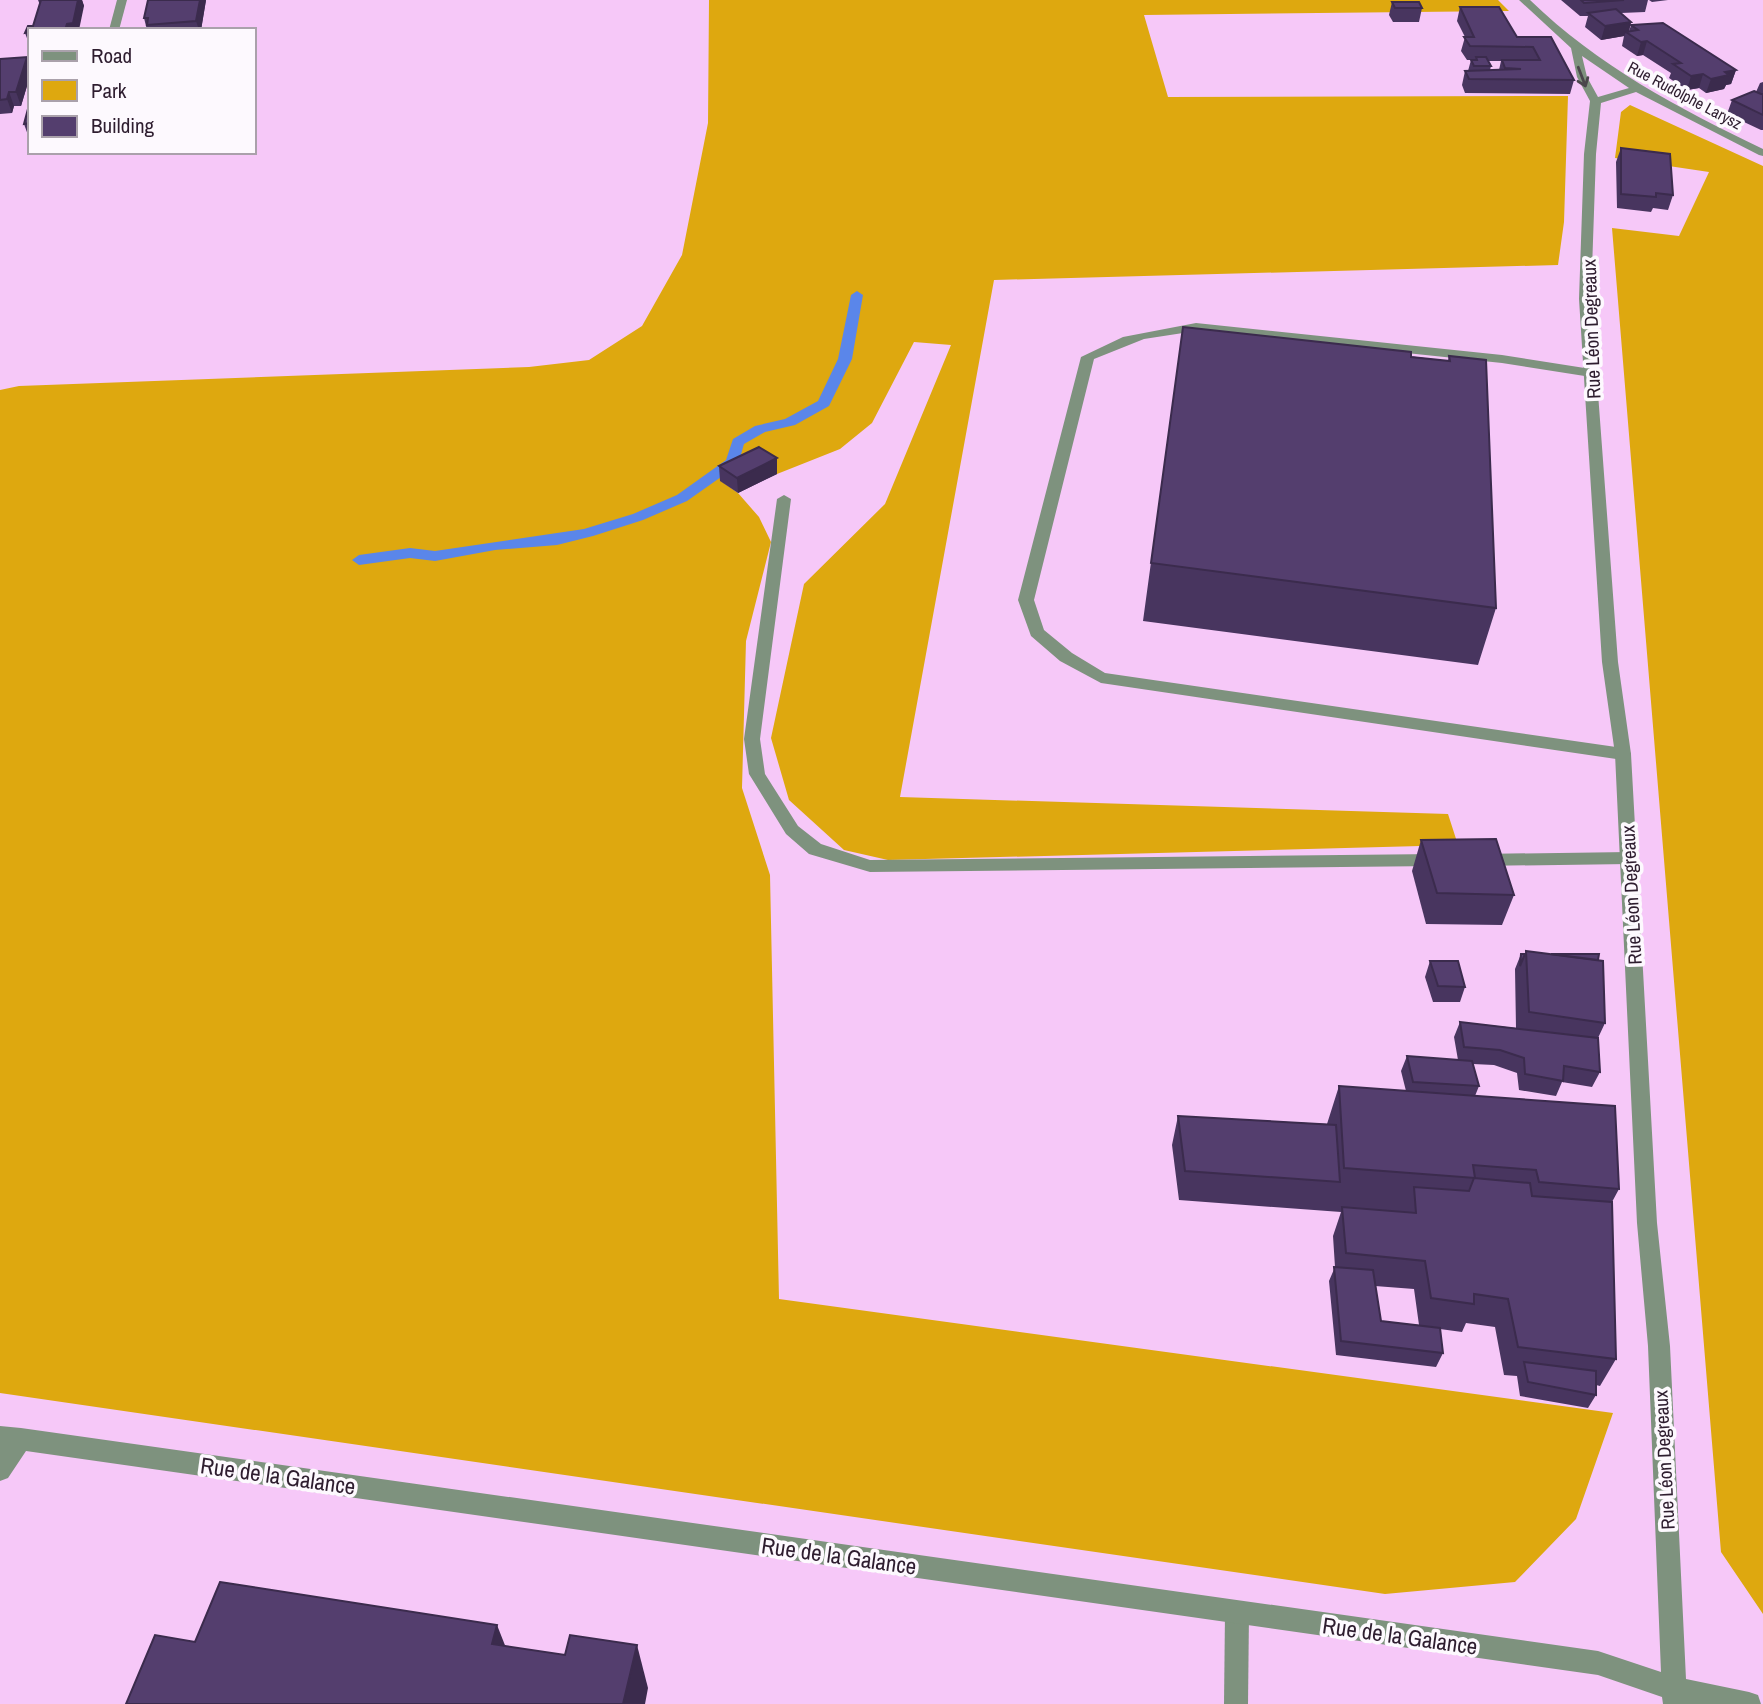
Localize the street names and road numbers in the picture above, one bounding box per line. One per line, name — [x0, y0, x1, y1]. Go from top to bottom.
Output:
street label: Rue Rudolphe Larysz — [1624, 56, 1746, 135]
street label: Rue Léon Degreaux — [1576, 259, 1606, 399]
street label: Rue Léon Degreaux — [1614, 824, 1648, 965]
street label: Rue Léon Degreaux — [1647, 1389, 1681, 1530]
street label: Rue de la Galance — [199, 1449, 358, 1502]
street label: Rue de la Galance — [760, 1529, 919, 1582]
street label: Rue de la Galance — [1321, 1609, 1480, 1662]

